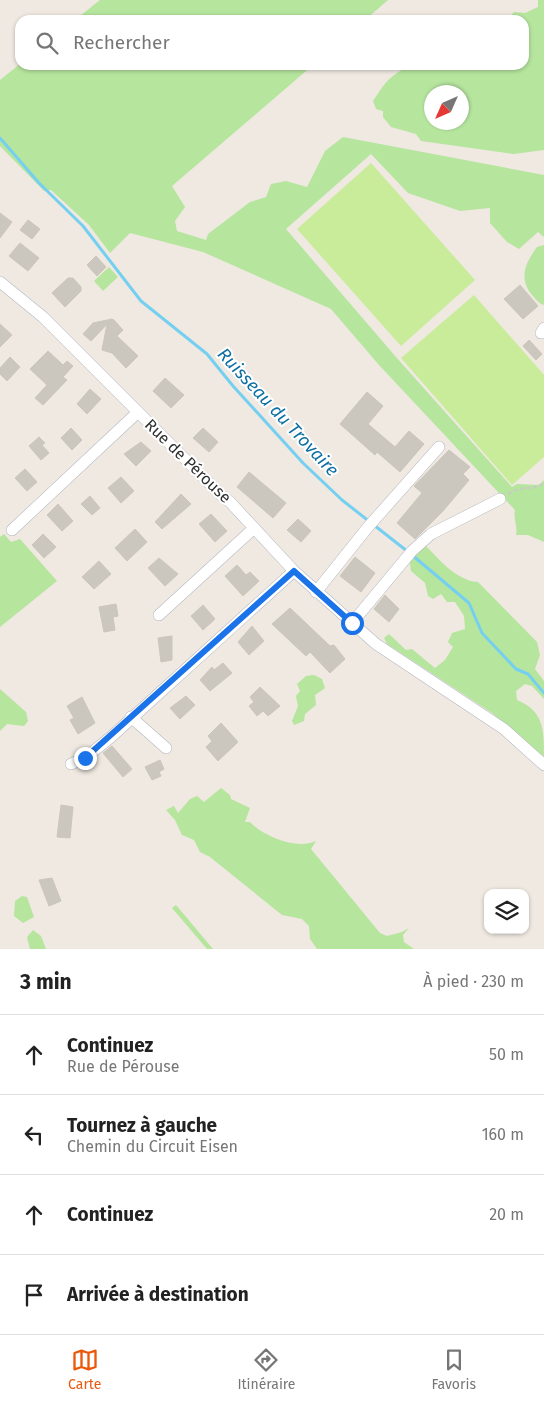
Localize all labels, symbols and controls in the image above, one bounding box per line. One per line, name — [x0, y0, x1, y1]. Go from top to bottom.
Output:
search box — [15, 15, 529, 70]
icon: search — [33, 29, 61, 57]
text: Rechercher — [73, 31, 170, 54]
north arrow — [424, 85, 469, 130]
water label: Ruisseau du Trovaire — [213, 343, 343, 481]
street label: Rue de Pérouse — [141, 415, 235, 507]
route start — [341, 612, 364, 635]
route end — [74, 747, 97, 770]
map controls — [484, 889, 529, 934]
button: layers — [484, 889, 529, 934]
text: 3 min — [20, 969, 72, 995]
text: À pied · 230 m — [423, 972, 524, 991]
text: Continuez — [67, 1034, 153, 1057]
icon: ahead — [20, 1041, 48, 1069]
text: 50 m — [489, 1045, 524, 1064]
text: Rue de Pérouse — [67, 1057, 180, 1076]
text: Tournez à gauche — [67, 1114, 217, 1137]
icon: left — [20, 1121, 48, 1149]
text: 160 m — [482, 1125, 524, 1144]
text: Chemin du Circuit Eisen — [67, 1137, 238, 1156]
icon: ahead — [20, 1201, 48, 1229]
text: Continuez — [67, 1203, 153, 1226]
text: 20 m — [489, 1205, 524, 1224]
icon: arrive — [20, 1281, 48, 1309]
text: Arrivée à destination — [67, 1283, 249, 1306]
tab: Carte — [68, 1346, 101, 1393]
tab: Itinéraire — [237, 1346, 295, 1393]
tab: Favoris — [432, 1346, 476, 1393]

